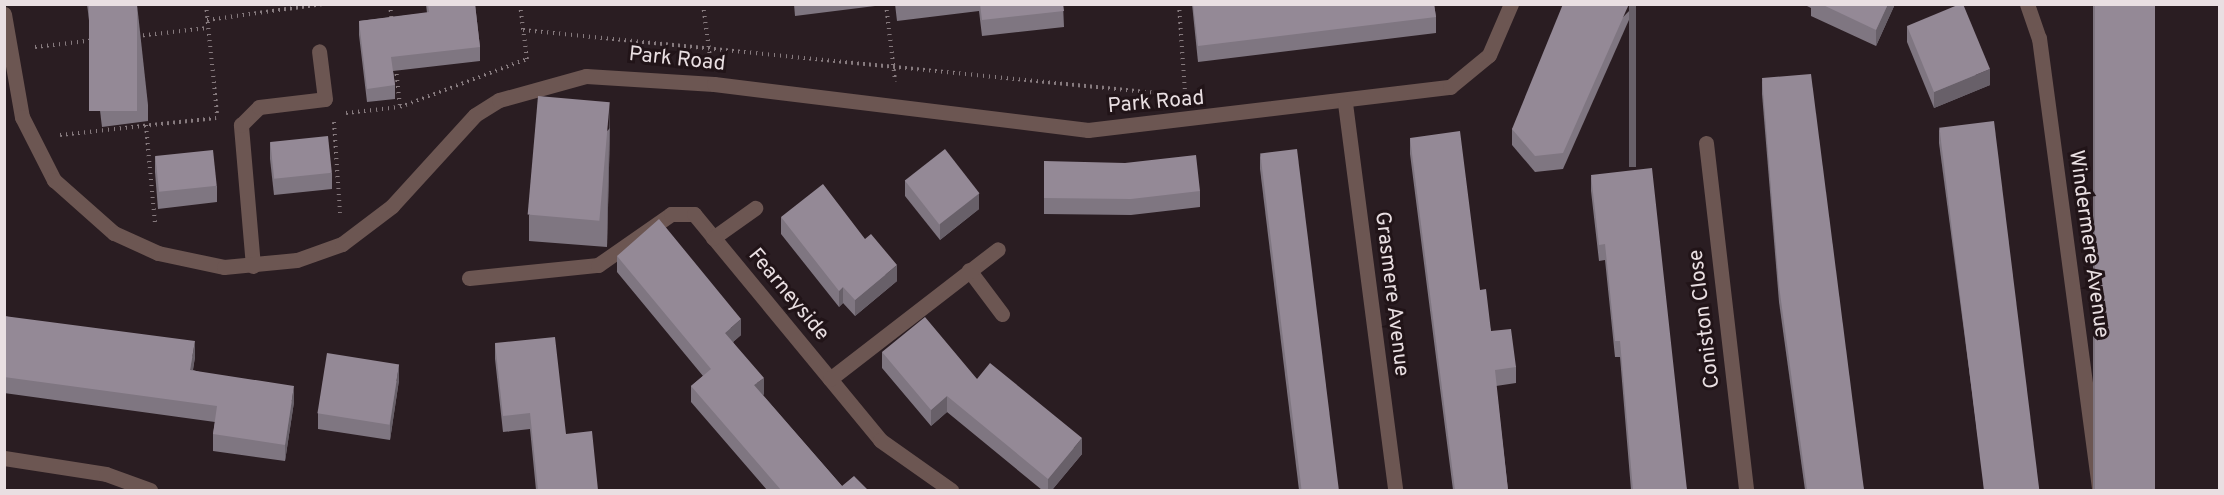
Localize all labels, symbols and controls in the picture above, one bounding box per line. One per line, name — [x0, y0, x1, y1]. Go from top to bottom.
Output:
street label: Park Road — [628, 42, 726, 78]
street label: Park Road — [1107, 86, 1205, 120]
street label: Windermere Avenue — [2062, 148, 2114, 340]
street label: Grasmere Avenue — [1368, 210, 1414, 378]
street label: Fearneyside — [742, 244, 834, 346]
street label: Coniston Close — [1684, 248, 1726, 390]

